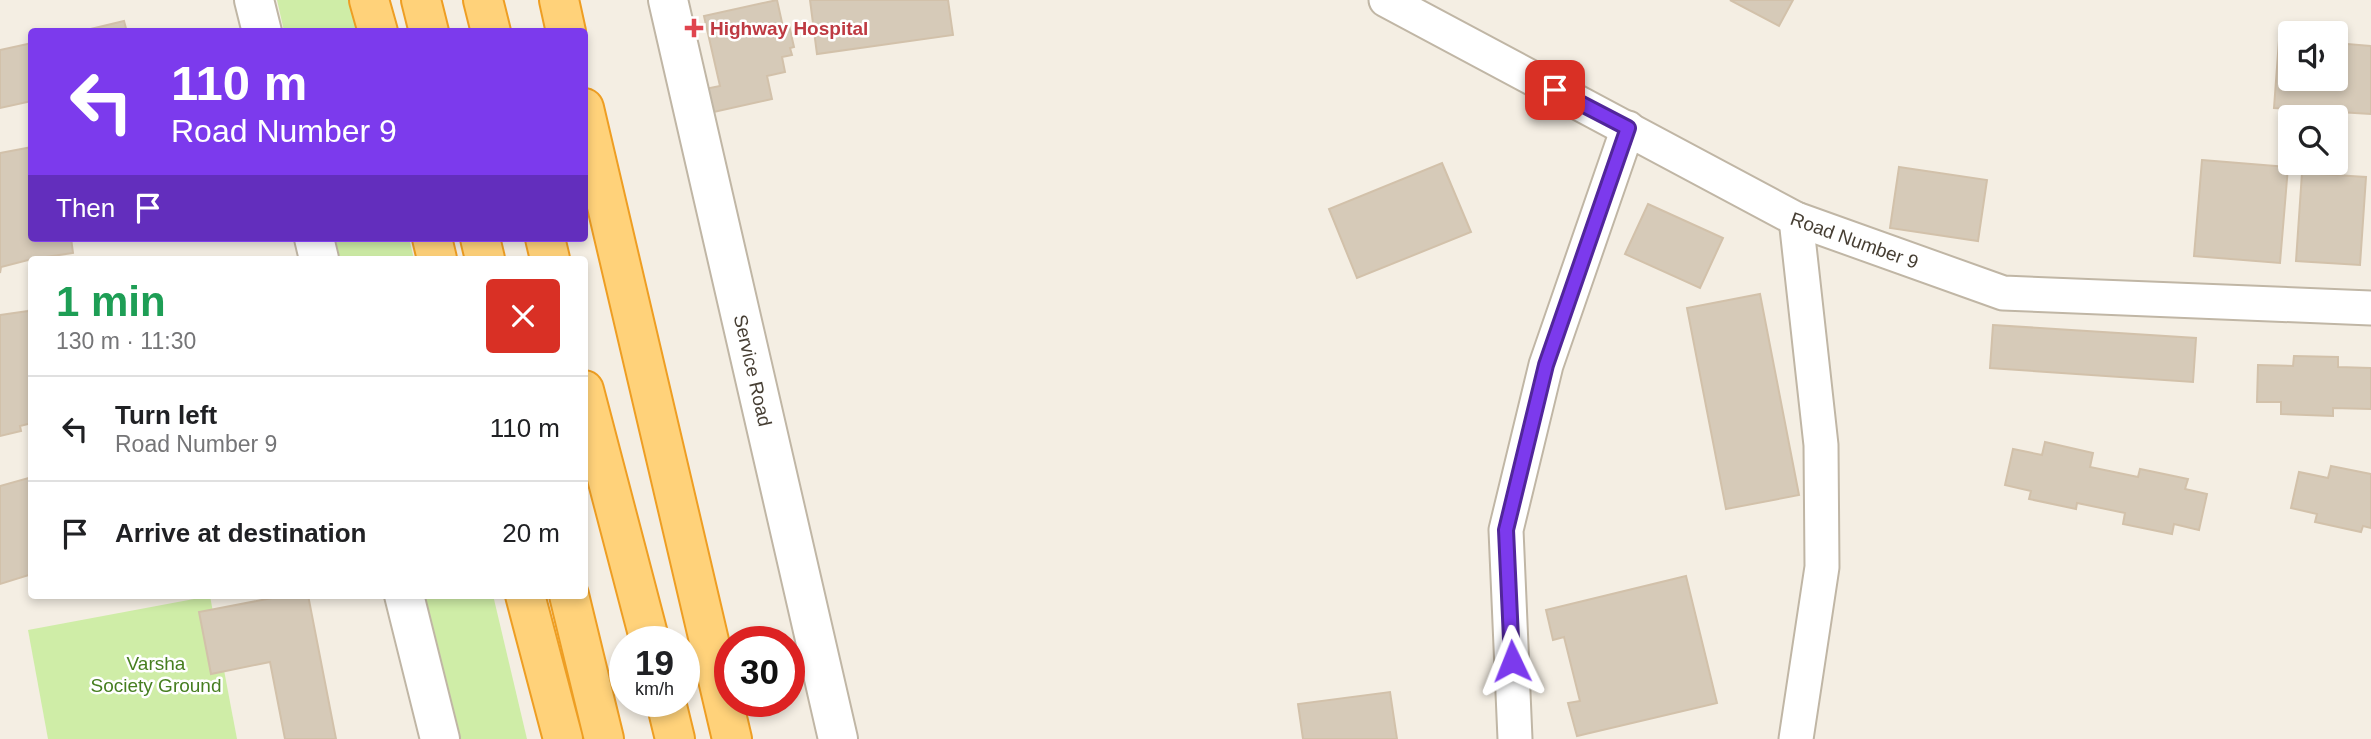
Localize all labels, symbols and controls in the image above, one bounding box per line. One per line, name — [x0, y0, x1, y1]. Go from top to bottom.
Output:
marker: Highway Hospital — [684, 18, 704, 38]
place label: Highway Hospital — [710, 18, 868, 39]
map controls — [2278, 21, 2348, 175]
button: sound — [2278, 21, 2348, 91]
icon: left — [56, 56, 147, 147]
text: 110 m — [171, 56, 307, 110]
pin — [1525, 60, 1585, 120]
icon: arrive — [1536, 71, 1574, 109]
button: search — [2278, 105, 2348, 175]
text: Road Number 9 — [171, 113, 397, 149]
icon: arrive — [129, 189, 167, 227]
text: Then — [56, 193, 115, 223]
street label: Road Number 9 — [1788, 208, 1921, 273]
text: 1 min — [56, 278, 166, 325]
button: close — [486, 279, 560, 353]
street label: Service Road — [730, 312, 776, 428]
text: 130 m · 11:30 — [56, 328, 196, 354]
text: Turn left — [115, 400, 217, 430]
icon: left — [56, 410, 94, 448]
text: 110 m — [490, 413, 560, 443]
text: Road Number 9 — [115, 431, 277, 457]
icon: arrive — [56, 515, 94, 553]
text: Arrive at destination — [115, 518, 366, 548]
text: 20 m — [502, 518, 560, 548]
position arrow — [1475, 624, 1549, 698]
speed limit sign: 30 — [714, 626, 805, 717]
text: 19 — [635, 643, 674, 682]
park label: Varsha Society Ground — [91, 653, 221, 696]
text: km/h — [635, 679, 674, 699]

